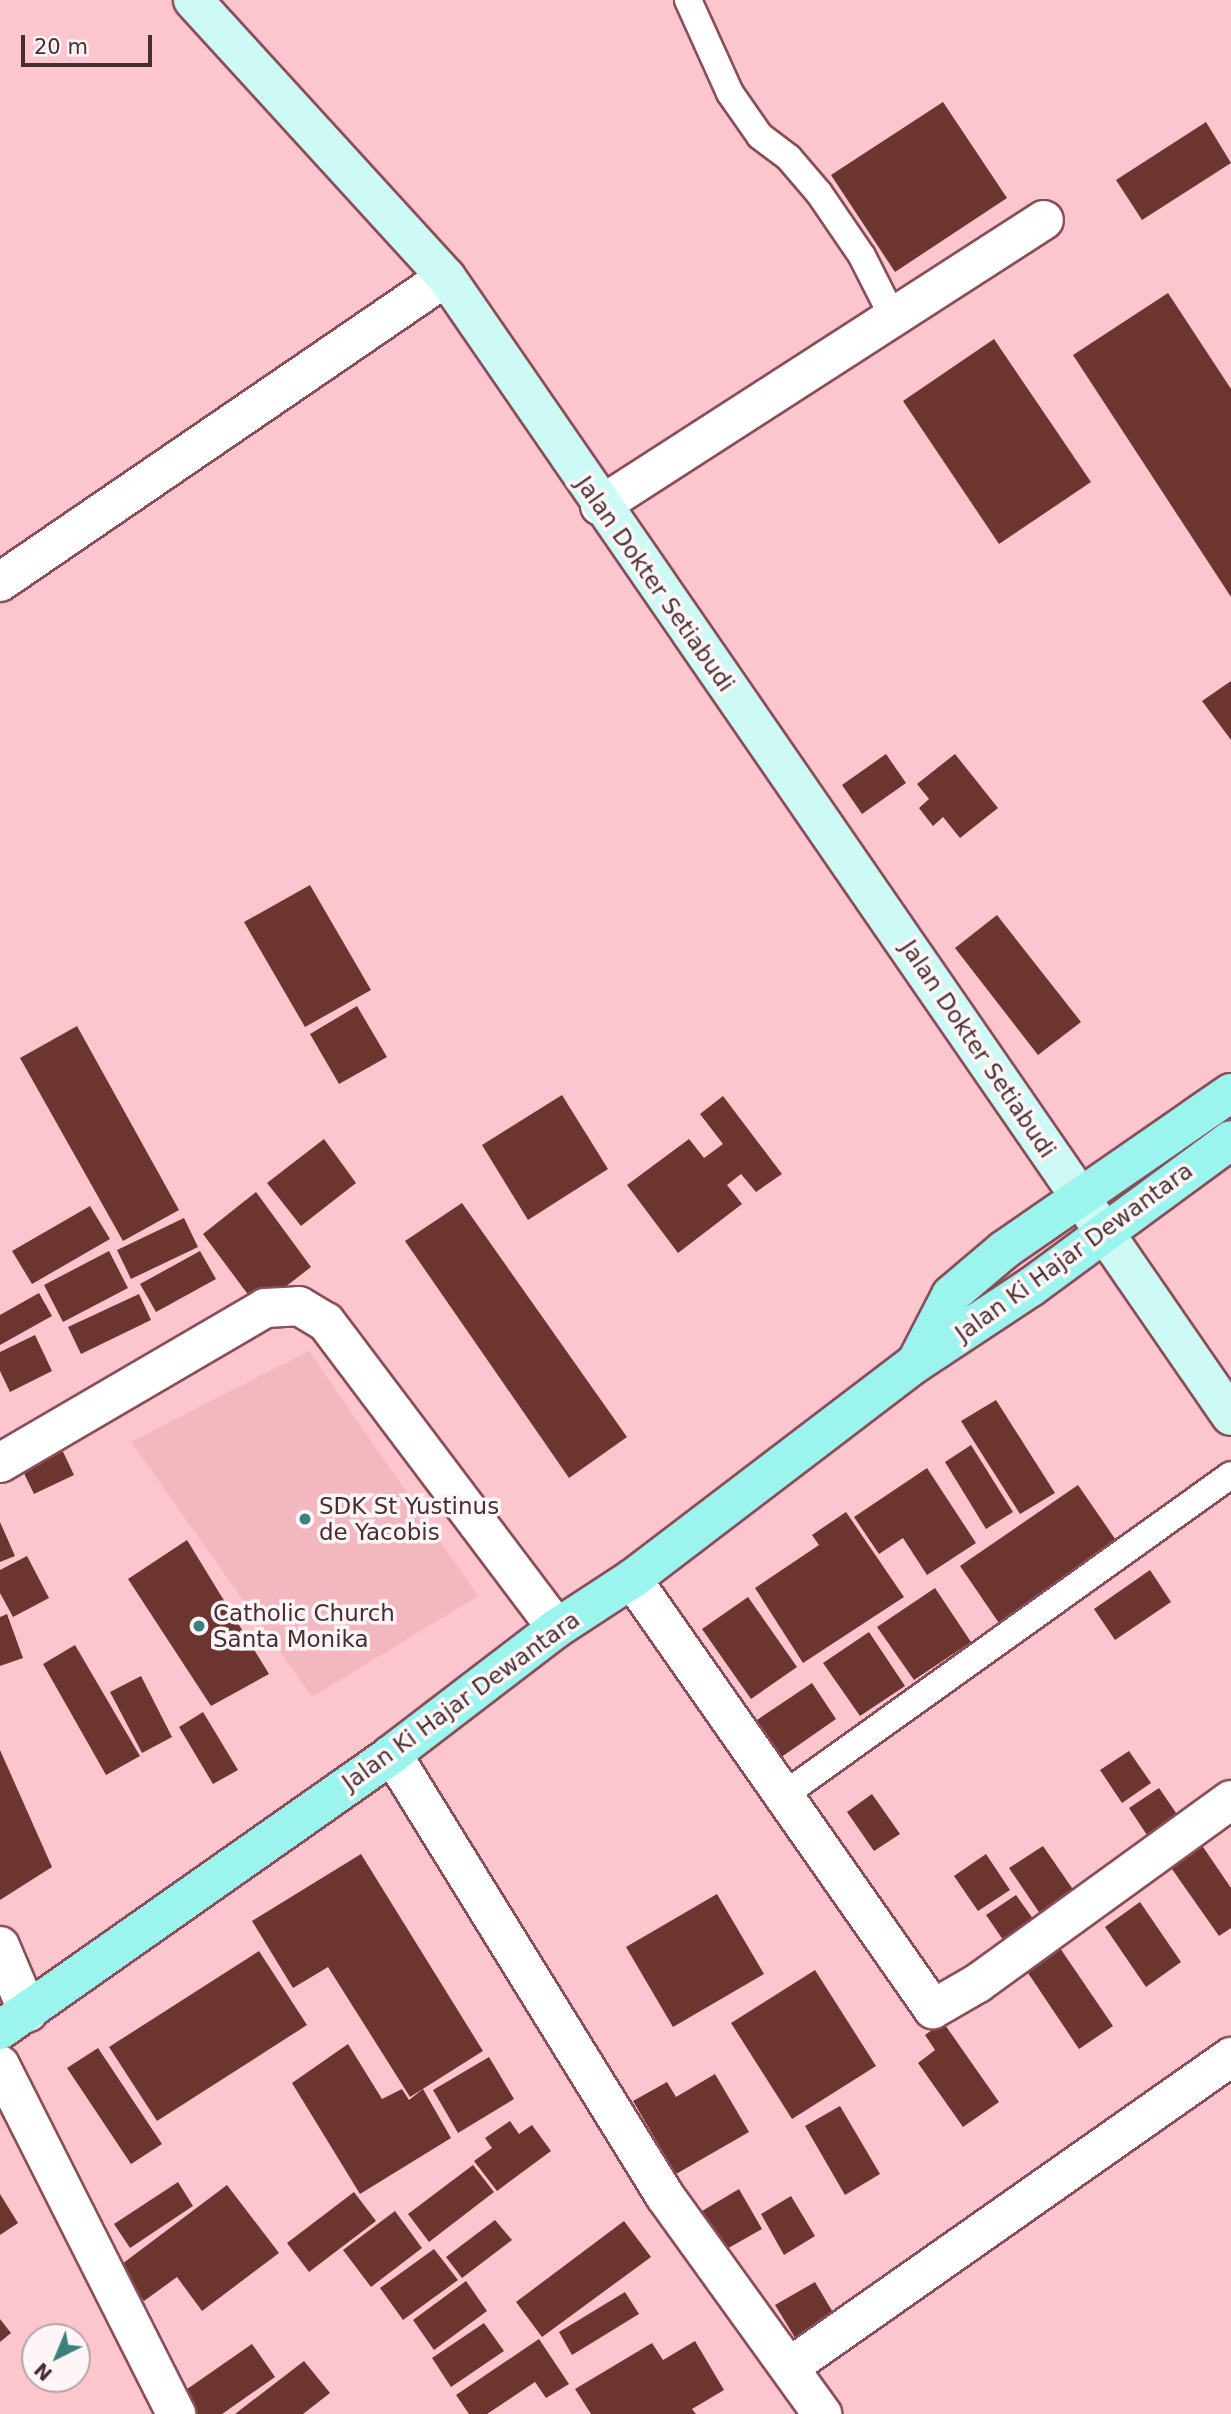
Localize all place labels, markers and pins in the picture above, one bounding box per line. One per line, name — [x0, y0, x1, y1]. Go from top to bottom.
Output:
place label: SDK St Yustinus de Yacobis — [319, 1492, 499, 1546]
marker: SDK St Yustinus de Yacobis — [297, 1511, 313, 1527]
place label: Catholic Church Santa Monika — [213, 1599, 395, 1653]
marker: Catholic Church Santa Monika — [191, 1618, 207, 1634]

